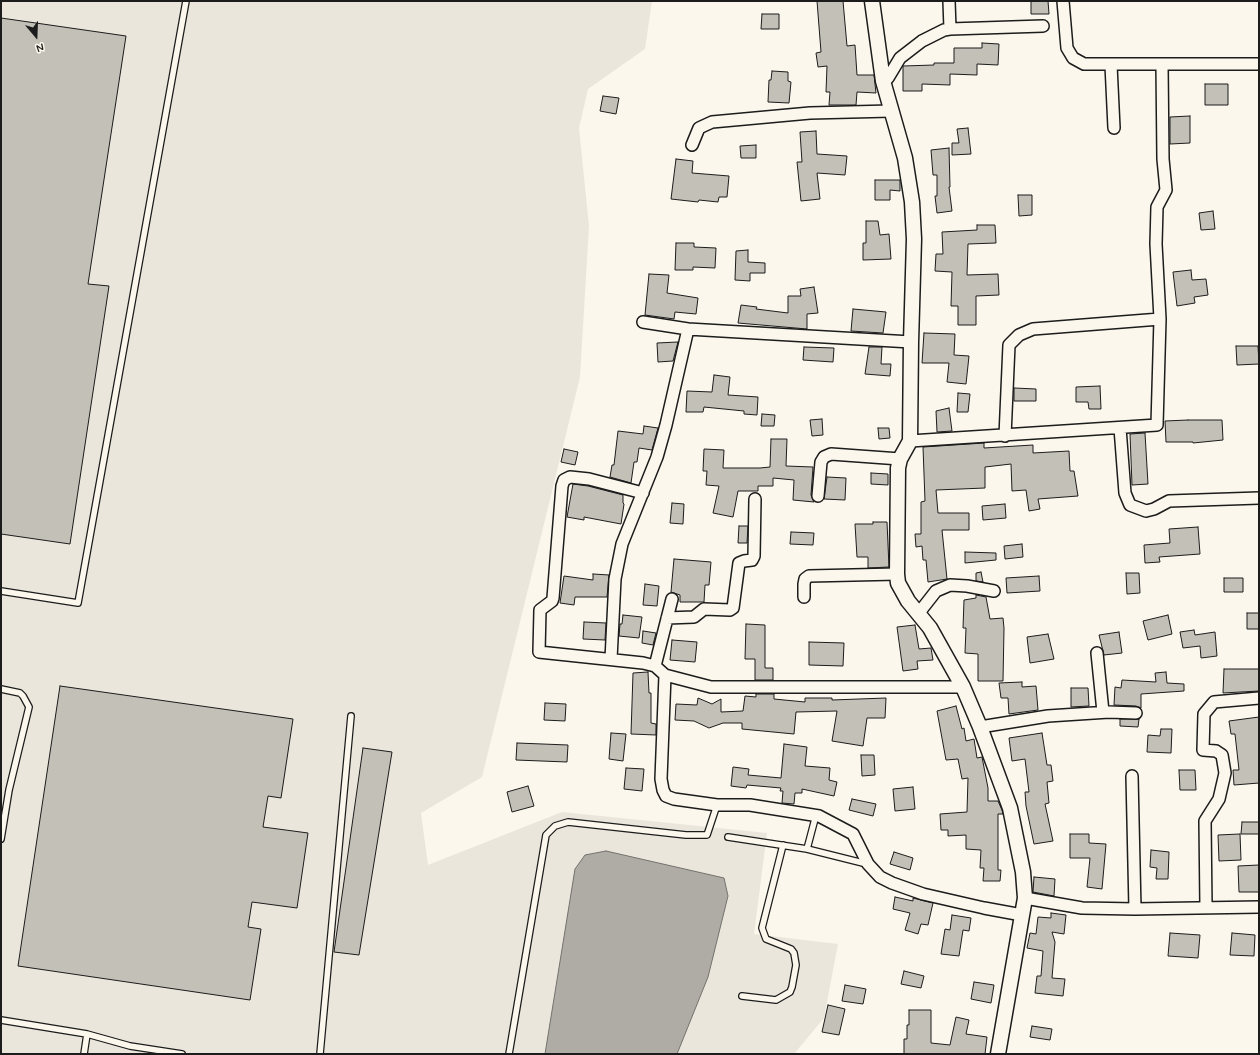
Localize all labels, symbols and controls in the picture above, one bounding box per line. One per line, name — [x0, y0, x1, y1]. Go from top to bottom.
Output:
north arrow — [16, 16, 56, 56]
text: N — [34, 40, 46, 55]

